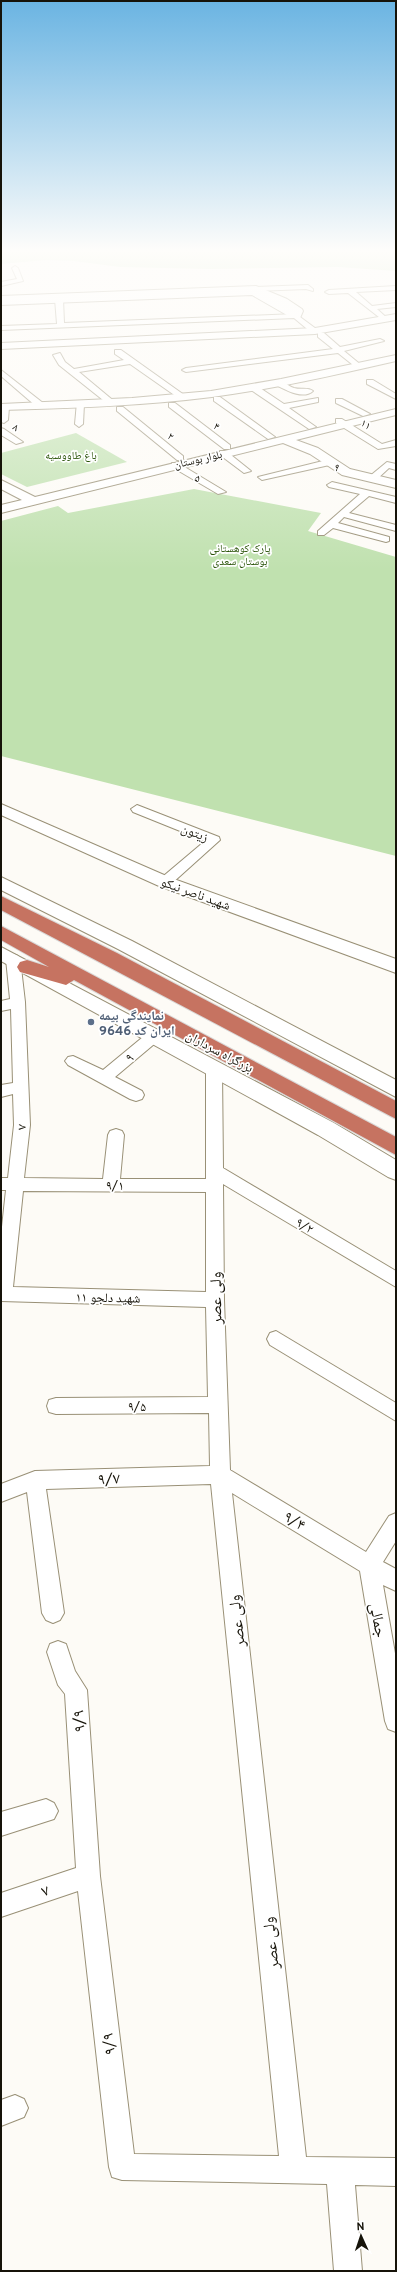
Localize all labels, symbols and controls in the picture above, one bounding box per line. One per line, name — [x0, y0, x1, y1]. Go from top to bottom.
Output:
street label: ۱۱ — [358, 416, 373, 433]
street label: ۴ — [210, 420, 223, 434]
street label: ۸ — [10, 421, 21, 435]
street label: ۲ — [164, 430, 177, 444]
street label: بلوار بوستان — [173, 448, 224, 472]
park label: باغ طاووسیه — [45, 449, 97, 463]
street label: ۹ — [330, 461, 342, 475]
street label: ۵ — [192, 472, 203, 486]
park label: پارک کوهستانی بوستان سعدی — [209, 542, 271, 569]
street label: زیتون — [178, 821, 210, 846]
street label: شهید ناصر نیکو — [158, 875, 232, 915]
place label: نمایندگی بیمه ایران کد 9646 — [99, 1009, 175, 1040]
marker: نمایندگی بیمه ایران کد 9646 — [86, 1017, 96, 1027]
street label: بزرگراه سرداران — [183, 1028, 255, 1077]
street label: ۹ — [123, 1050, 138, 1067]
street label: ۷ — [15, 1124, 31, 1130]
street label: ۹/۱ — [106, 1179, 124, 1195]
street label: ۹/۲ — [292, 1215, 316, 1238]
street label: ولی عصر — [207, 1271, 227, 1325]
street label: شهید دلجو ۱۱ — [75, 1290, 141, 1308]
street label: ۹/۵ — [128, 1400, 146, 1416]
street label: ۹/۷ — [98, 1470, 121, 1490]
street label: ۹/۴ — [279, 1507, 309, 1536]
street label: ولی عصر — [225, 1594, 251, 1649]
street label: جمالی — [364, 1601, 390, 1639]
street label: ۹/۹ — [69, 1709, 91, 1733]
street label: ۷ — [39, 1881, 52, 1903]
street label: ولی عصر — [259, 1916, 285, 1971]
street label: ۹/۹ — [99, 2032, 121, 2056]
north arrow — [341, 2216, 381, 2256]
text: N — [356, 2220, 365, 2234]

